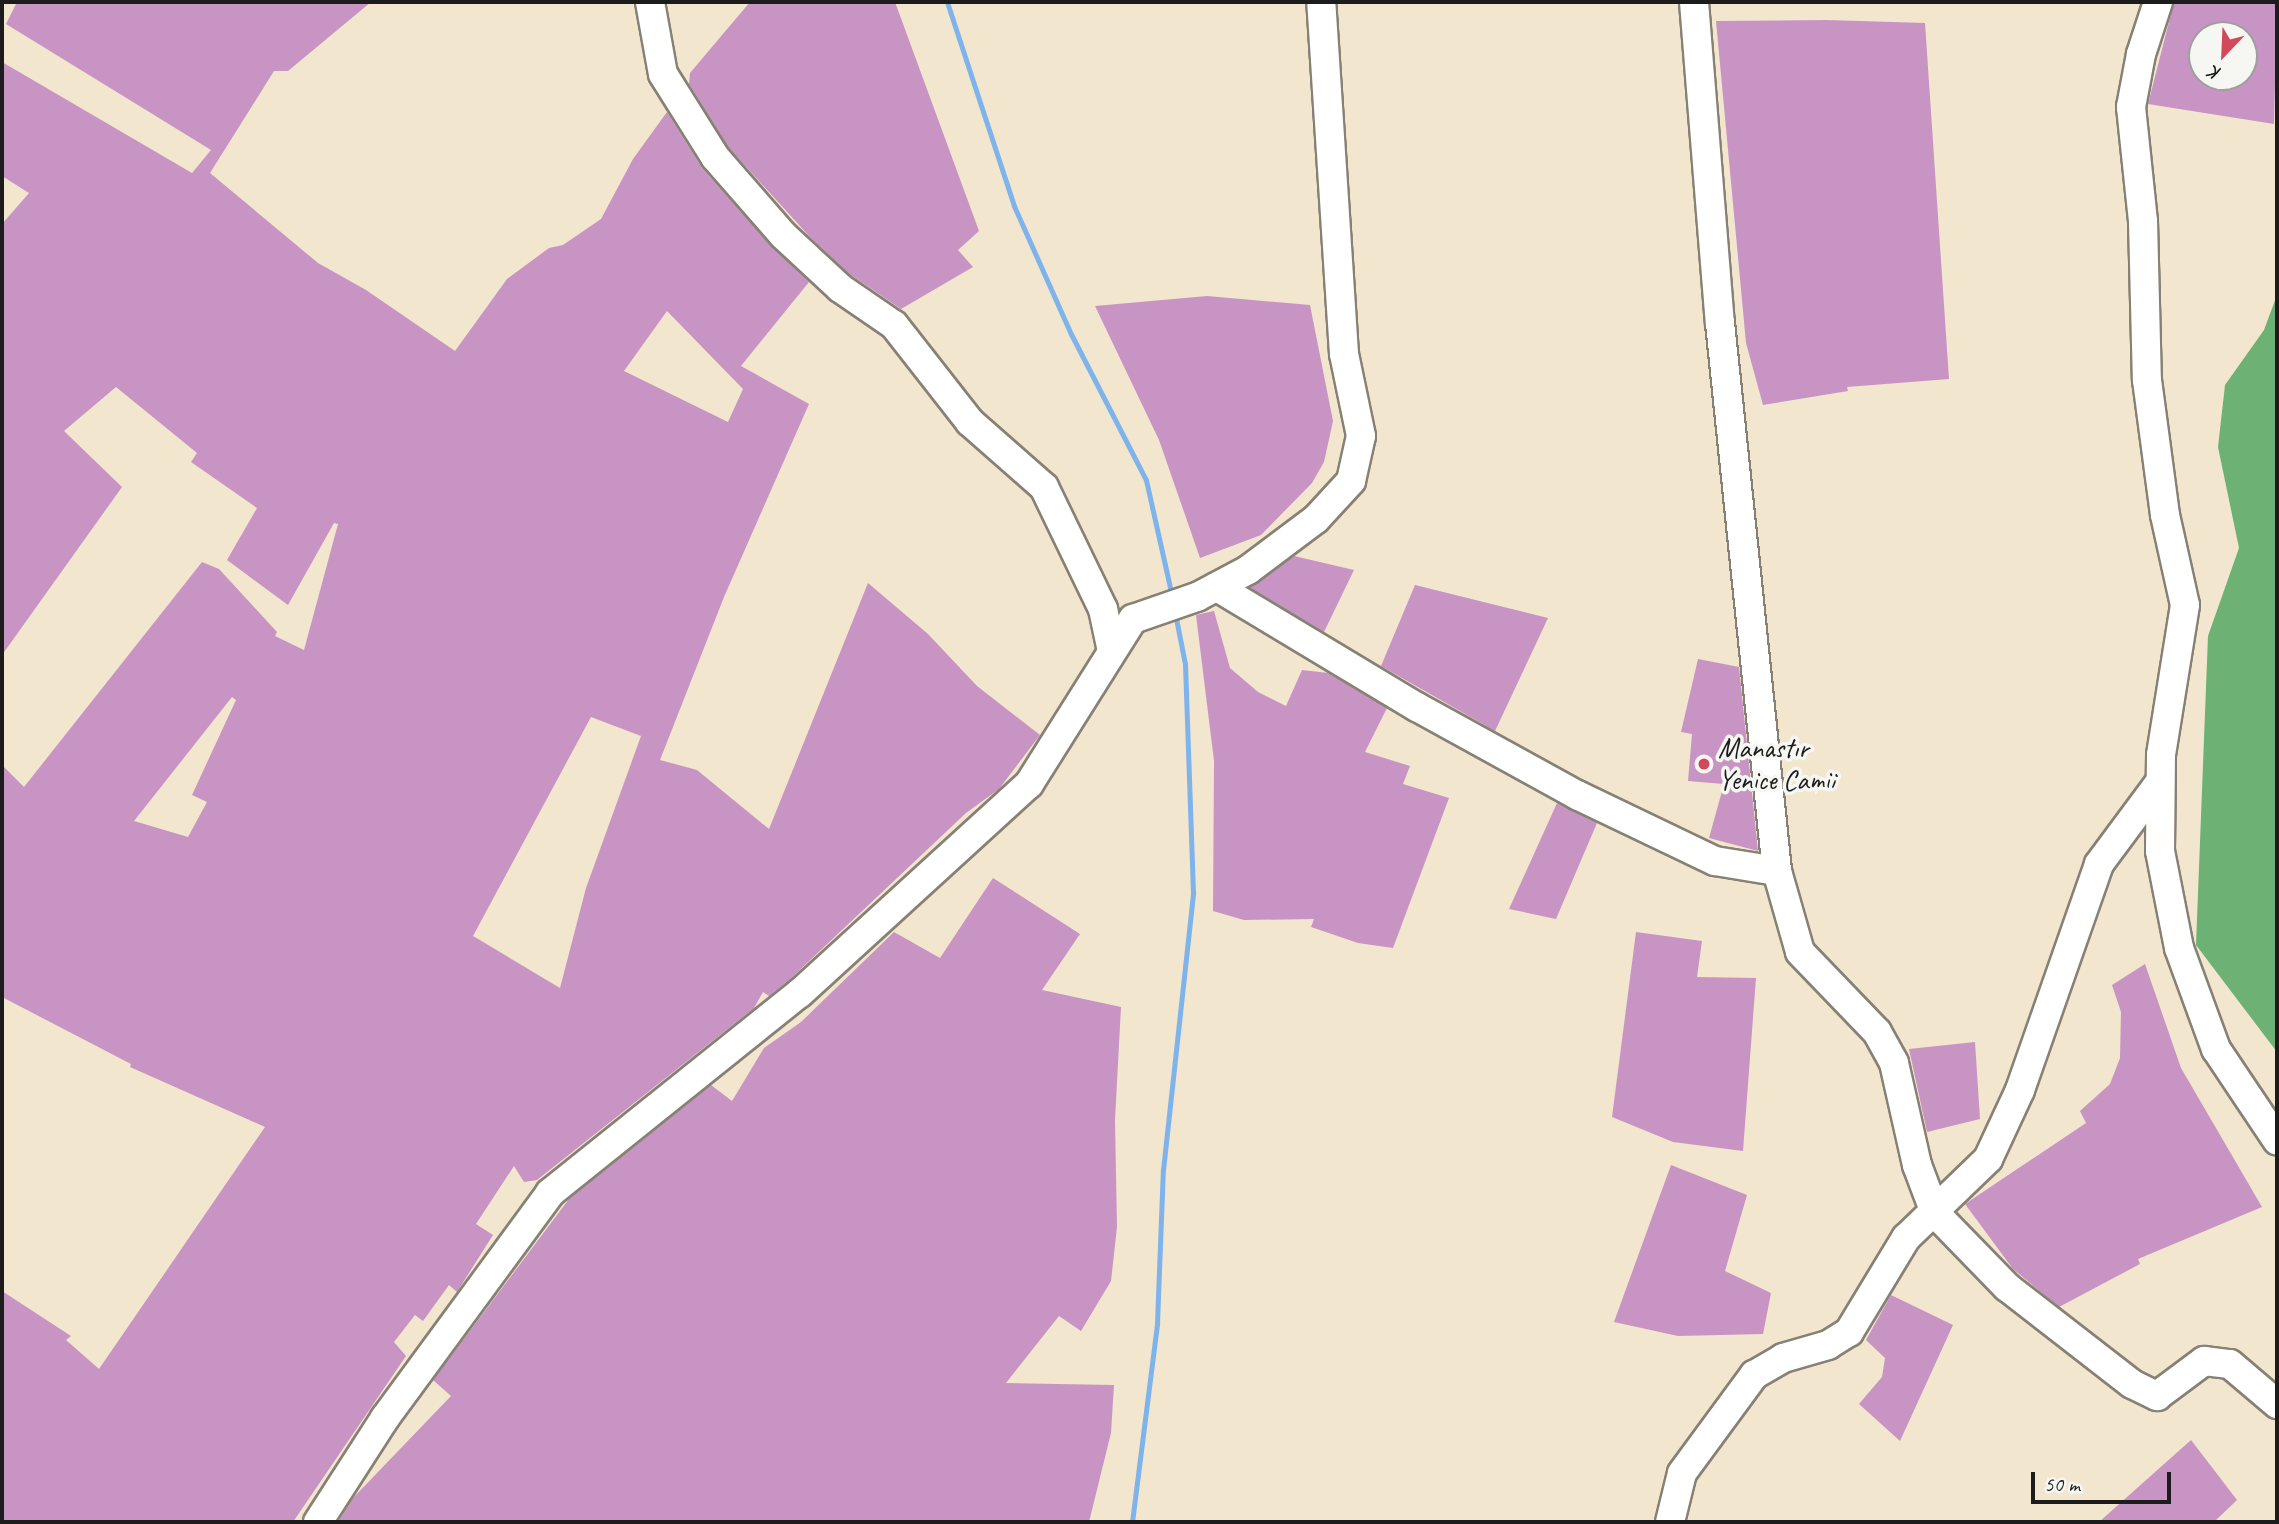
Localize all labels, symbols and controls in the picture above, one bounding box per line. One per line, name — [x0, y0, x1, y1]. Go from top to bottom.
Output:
north arrow — [2188, 21, 2258, 91]
text: K — [2206, 61, 2225, 86]
place label: Manastır Yenice Camii — [1718, 731, 1835, 797]
marker: Manastır Yenice Camii — [1696, 756, 1712, 772]
scale bar — [2034, 1458, 2174, 1502]
text: 50 m — [2044, 1471, 2080, 1497]

